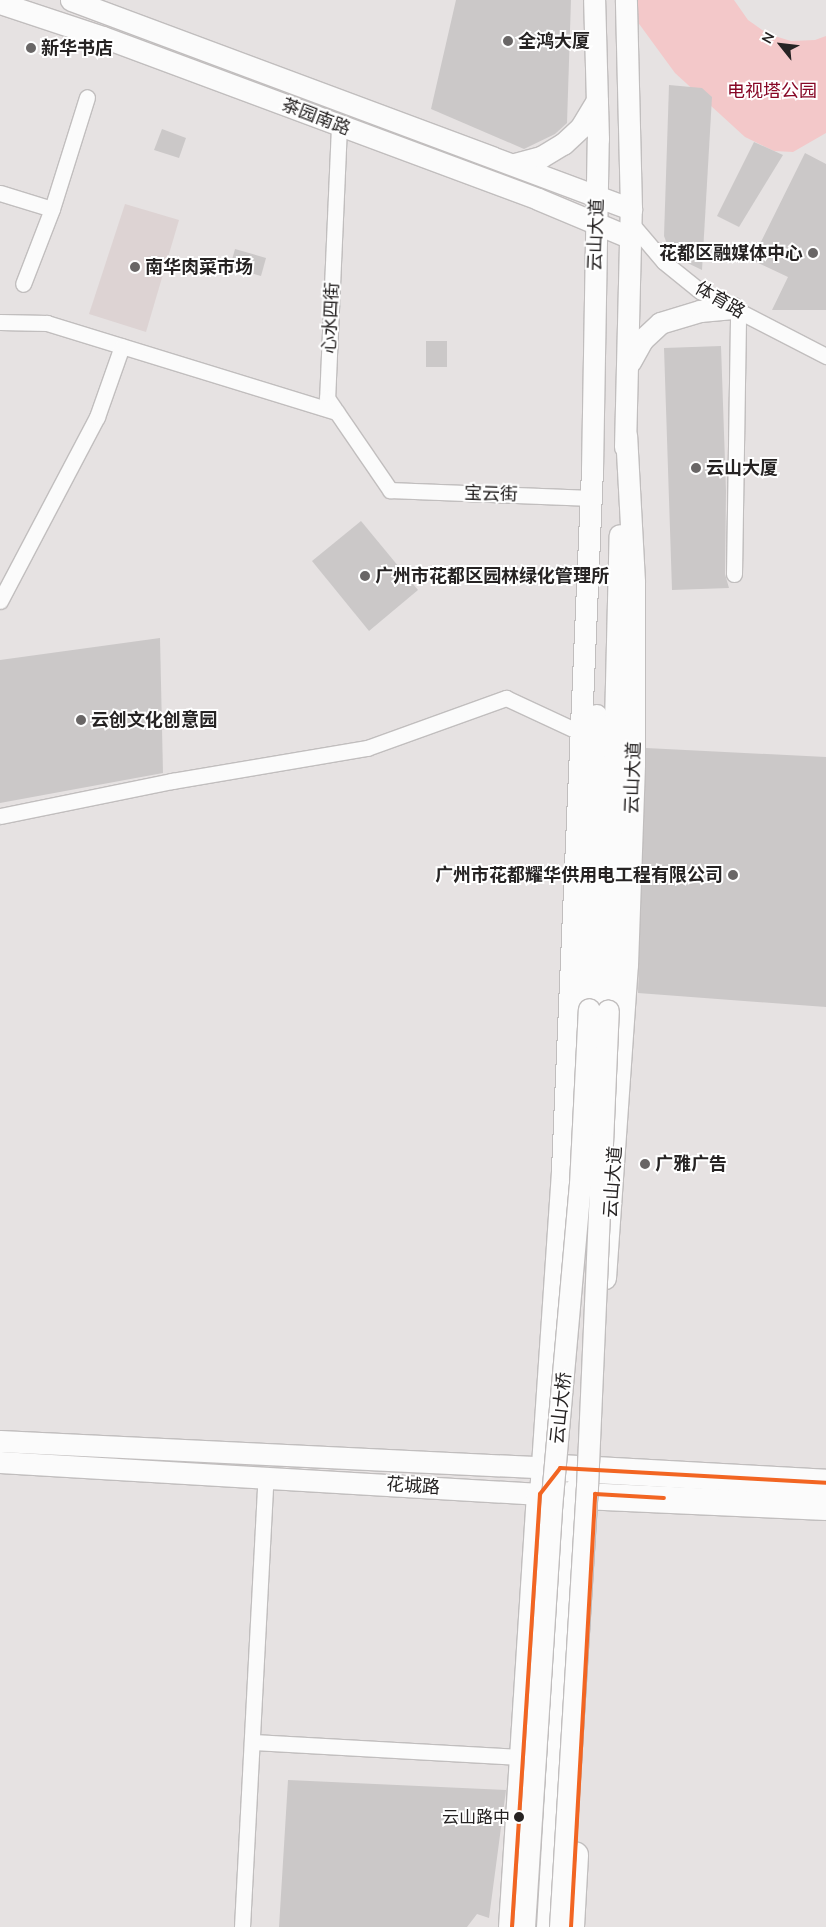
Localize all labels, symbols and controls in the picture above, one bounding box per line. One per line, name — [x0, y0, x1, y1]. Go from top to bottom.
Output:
north arrow — [756, 20, 806, 70]
text: N — [757, 29, 778, 47]
place label: 全鸿大厦 — [518, 30, 590, 52]
marker: 全鸿大厦 — [502, 35, 514, 47]
place label: 新华书店 — [41, 37, 113, 59]
marker: 新华书店 — [25, 42, 37, 54]
park label: 电视塔公园 — [727, 80, 817, 102]
street label: 茶园南路 — [279, 94, 353, 140]
street label: 云山大道 — [584, 199, 608, 271]
place label: 花都区融媒体中心 — [659, 242, 803, 264]
marker: 花都区融媒体中心 — [807, 247, 819, 259]
place label: 南华肉菜市场 — [145, 256, 253, 278]
marker: 南华肉菜市场 — [129, 261, 141, 273]
street label: 体育路 — [691, 277, 749, 323]
street label: 心水四街 — [318, 281, 344, 355]
place label: 云山大厦 — [706, 457, 778, 479]
marker: 云山大厦 — [690, 462, 702, 474]
street label: 宝云街 — [464, 482, 518, 506]
place label: 广州市花都区园林绿化管理所 — [375, 565, 609, 587]
marker: 广州市花都区园林绿化管理所 — [359, 570, 371, 582]
place label: 云创文化创意园 — [91, 709, 217, 731]
marker: 云创文化创意园 — [75, 714, 87, 726]
street label: 云山大道 — [621, 742, 645, 814]
place label: 广州市花都耀华供用电工程有限公司 — [435, 864, 723, 886]
marker: 广州市花都耀华供用电工程有限公司 — [727, 869, 739, 881]
street label: 云山大道 — [600, 1145, 626, 1219]
place label: 广雅广告 — [655, 1153, 727, 1175]
marker: 广雅广告 — [639, 1158, 651, 1170]
street label: 云山大桥 — [546, 1371, 576, 1445]
street label: 花城路 — [385, 1473, 441, 1499]
place label: 云山路中 — [442, 1807, 510, 1827]
marker: 云山路中 — [514, 1812, 524, 1822]

